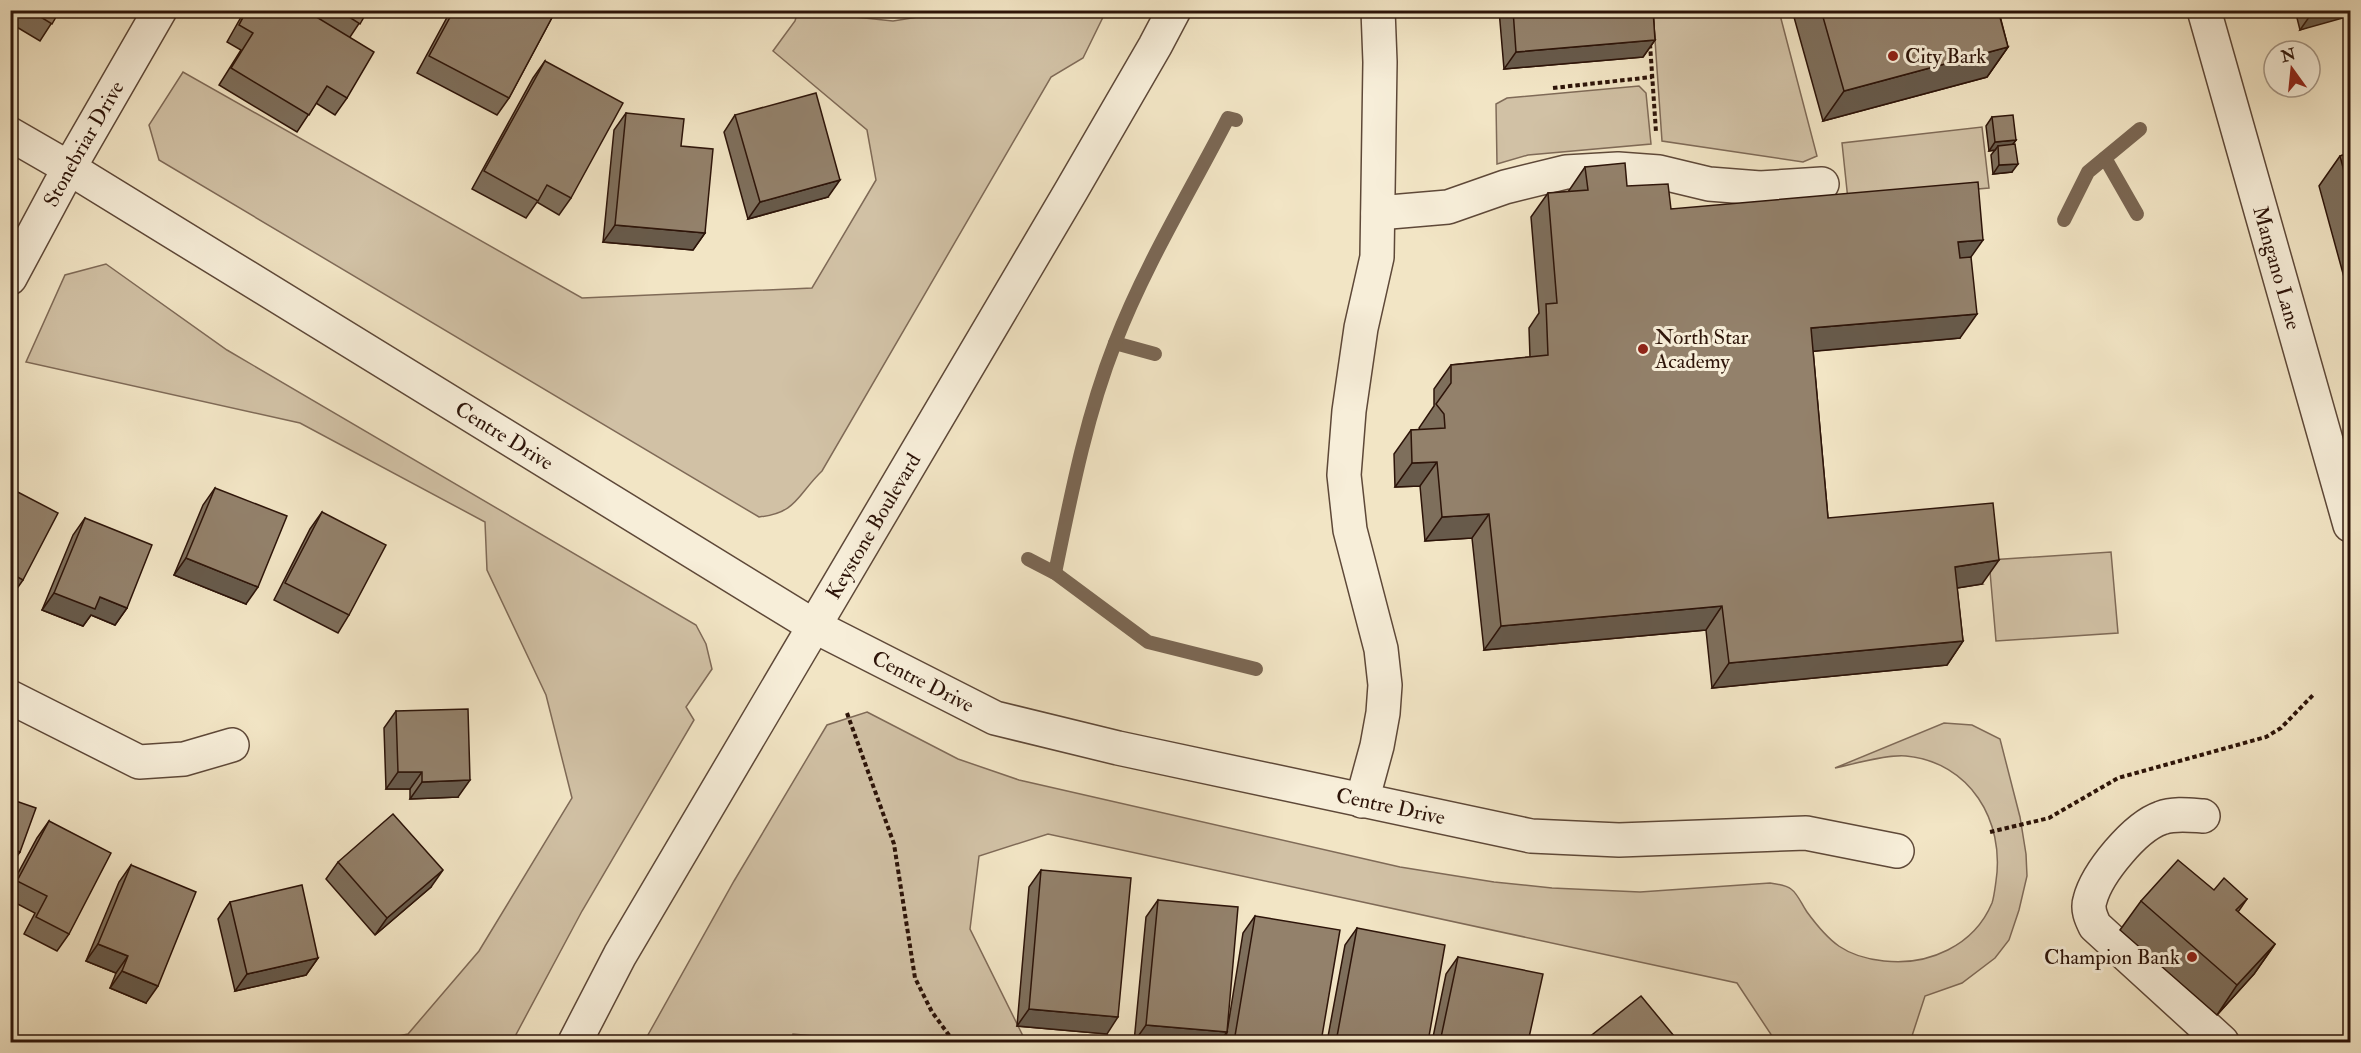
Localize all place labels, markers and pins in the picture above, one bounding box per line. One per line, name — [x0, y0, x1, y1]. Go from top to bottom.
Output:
place label: City Bark — [1905, 43, 1986, 70]
marker: City Bark — [1886, 49, 1900, 63]
place label: North Star Academy — [1654, 324, 1749, 375]
marker: North Star Academy — [1636, 342, 1650, 356]
place label: Champion Bank — [2044, 944, 2180, 971]
marker: Champion Bank — [2185, 950, 2199, 964]

